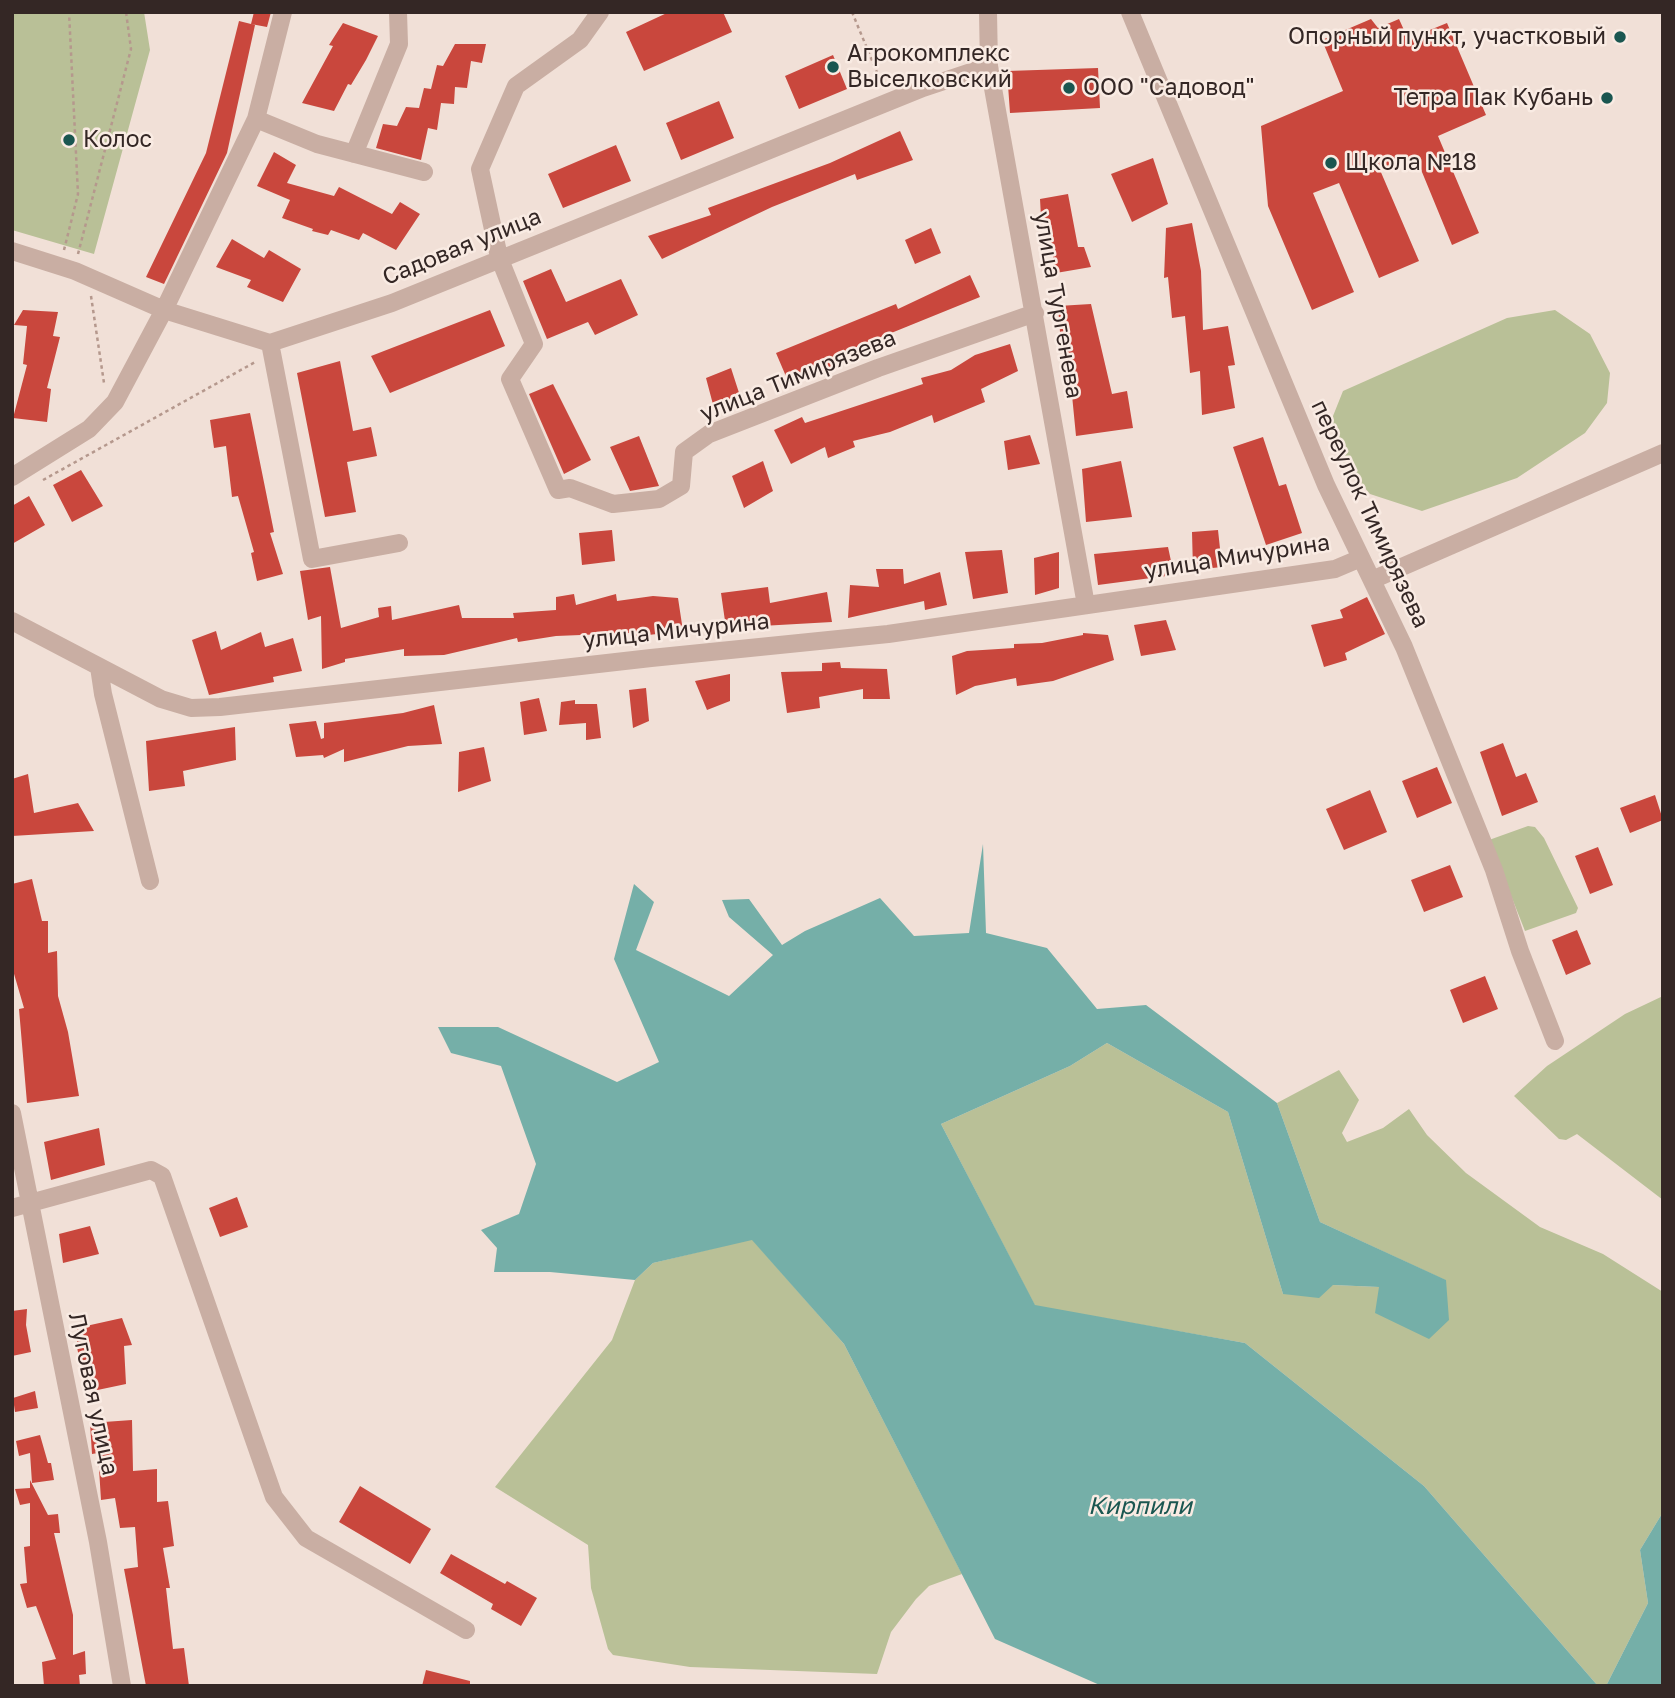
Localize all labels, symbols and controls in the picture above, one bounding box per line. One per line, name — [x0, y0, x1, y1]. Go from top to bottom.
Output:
place label: Опорный пункт, участковый — [1288, 23, 1606, 51]
marker: Опорный пункт, участковый — [1612, 29, 1628, 45]
place label: Агрокомплекс Выселковский — [847, 40, 1012, 94]
marker: Агрокомплекс Выселковский — [825, 59, 841, 75]
place label: ООО "Садовод" — [1083, 74, 1255, 102]
marker: ООО "Садовод" — [1061, 80, 1077, 96]
place label: Тетра Пак Кубань — [1393, 84, 1593, 112]
marker: Тетра Пак Кубань — [1599, 90, 1615, 106]
place label: Колос — [83, 126, 152, 154]
marker: Колос — [61, 132, 77, 148]
place label: Щкола №18 — [1345, 149, 1477, 177]
marker: Щкола №18 — [1323, 155, 1339, 171]
street label: Садовая улица — [379, 203, 545, 291]
street label: улица Тургенева — [1028, 209, 1088, 401]
street label: улица Тимирязева — [696, 324, 900, 428]
street label: переулок Тимирязева — [1305, 396, 1435, 632]
street label: улица Мичурина — [1142, 529, 1332, 585]
street label: улица Мичурина — [581, 607, 771, 655]
street label: Луговая улица — [62, 1310, 124, 1478]
water label: Кирпили — [1088, 1492, 1192, 1520]

